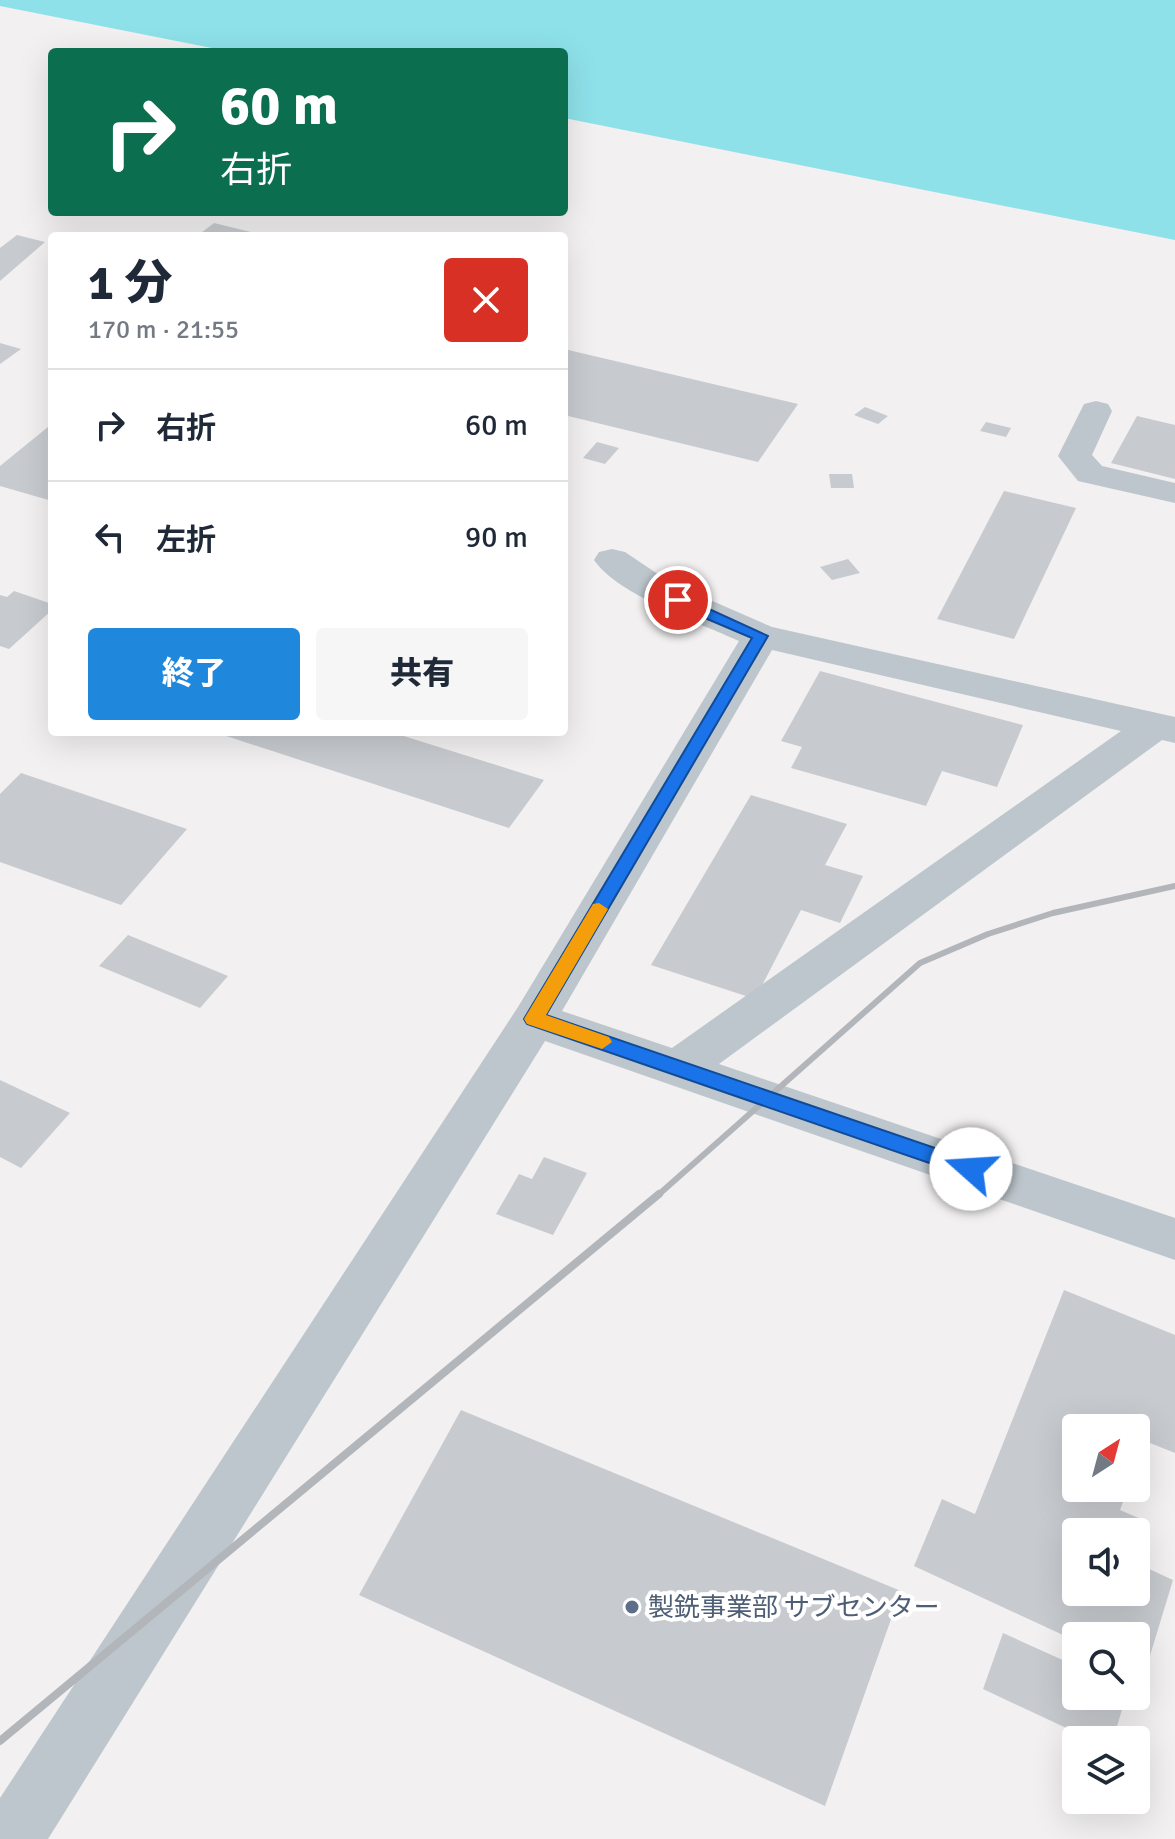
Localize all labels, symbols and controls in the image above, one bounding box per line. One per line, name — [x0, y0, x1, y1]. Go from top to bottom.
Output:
text: 60 m — [220, 71, 338, 140]
icon: right — [88, 80, 192, 184]
text: 右折 — [220, 148, 292, 193]
text: 1 分 — [88, 254, 172, 313]
button: close — [444, 258, 528, 342]
text: 170 m · 21:55 — [88, 314, 239, 346]
icon: right — [88, 403, 132, 447]
text: 60 m — [465, 407, 528, 444]
text: 右折 — [156, 410, 216, 447]
icon: left — [88, 515, 132, 559]
text: 90 m — [465, 519, 528, 556]
text: 左折 — [156, 522, 216, 559]
pin — [644, 566, 712, 634]
icon: arrive — [656, 578, 700, 622]
button: 終了 — [88, 628, 300, 720]
button: 共有 — [316, 628, 528, 720]
position arrow — [929, 1127, 1013, 1211]
north arrow — [1062, 1414, 1150, 1502]
map controls — [1062, 1414, 1150, 1814]
button: sound — [1062, 1518, 1150, 1606]
place label: 製銑事業部 サブセンター — [648, 1592, 940, 1624]
marker: 製銑事業部 サブセンター — [623, 1598, 641, 1616]
button: search — [1062, 1622, 1150, 1710]
button: layers — [1062, 1726, 1150, 1814]

